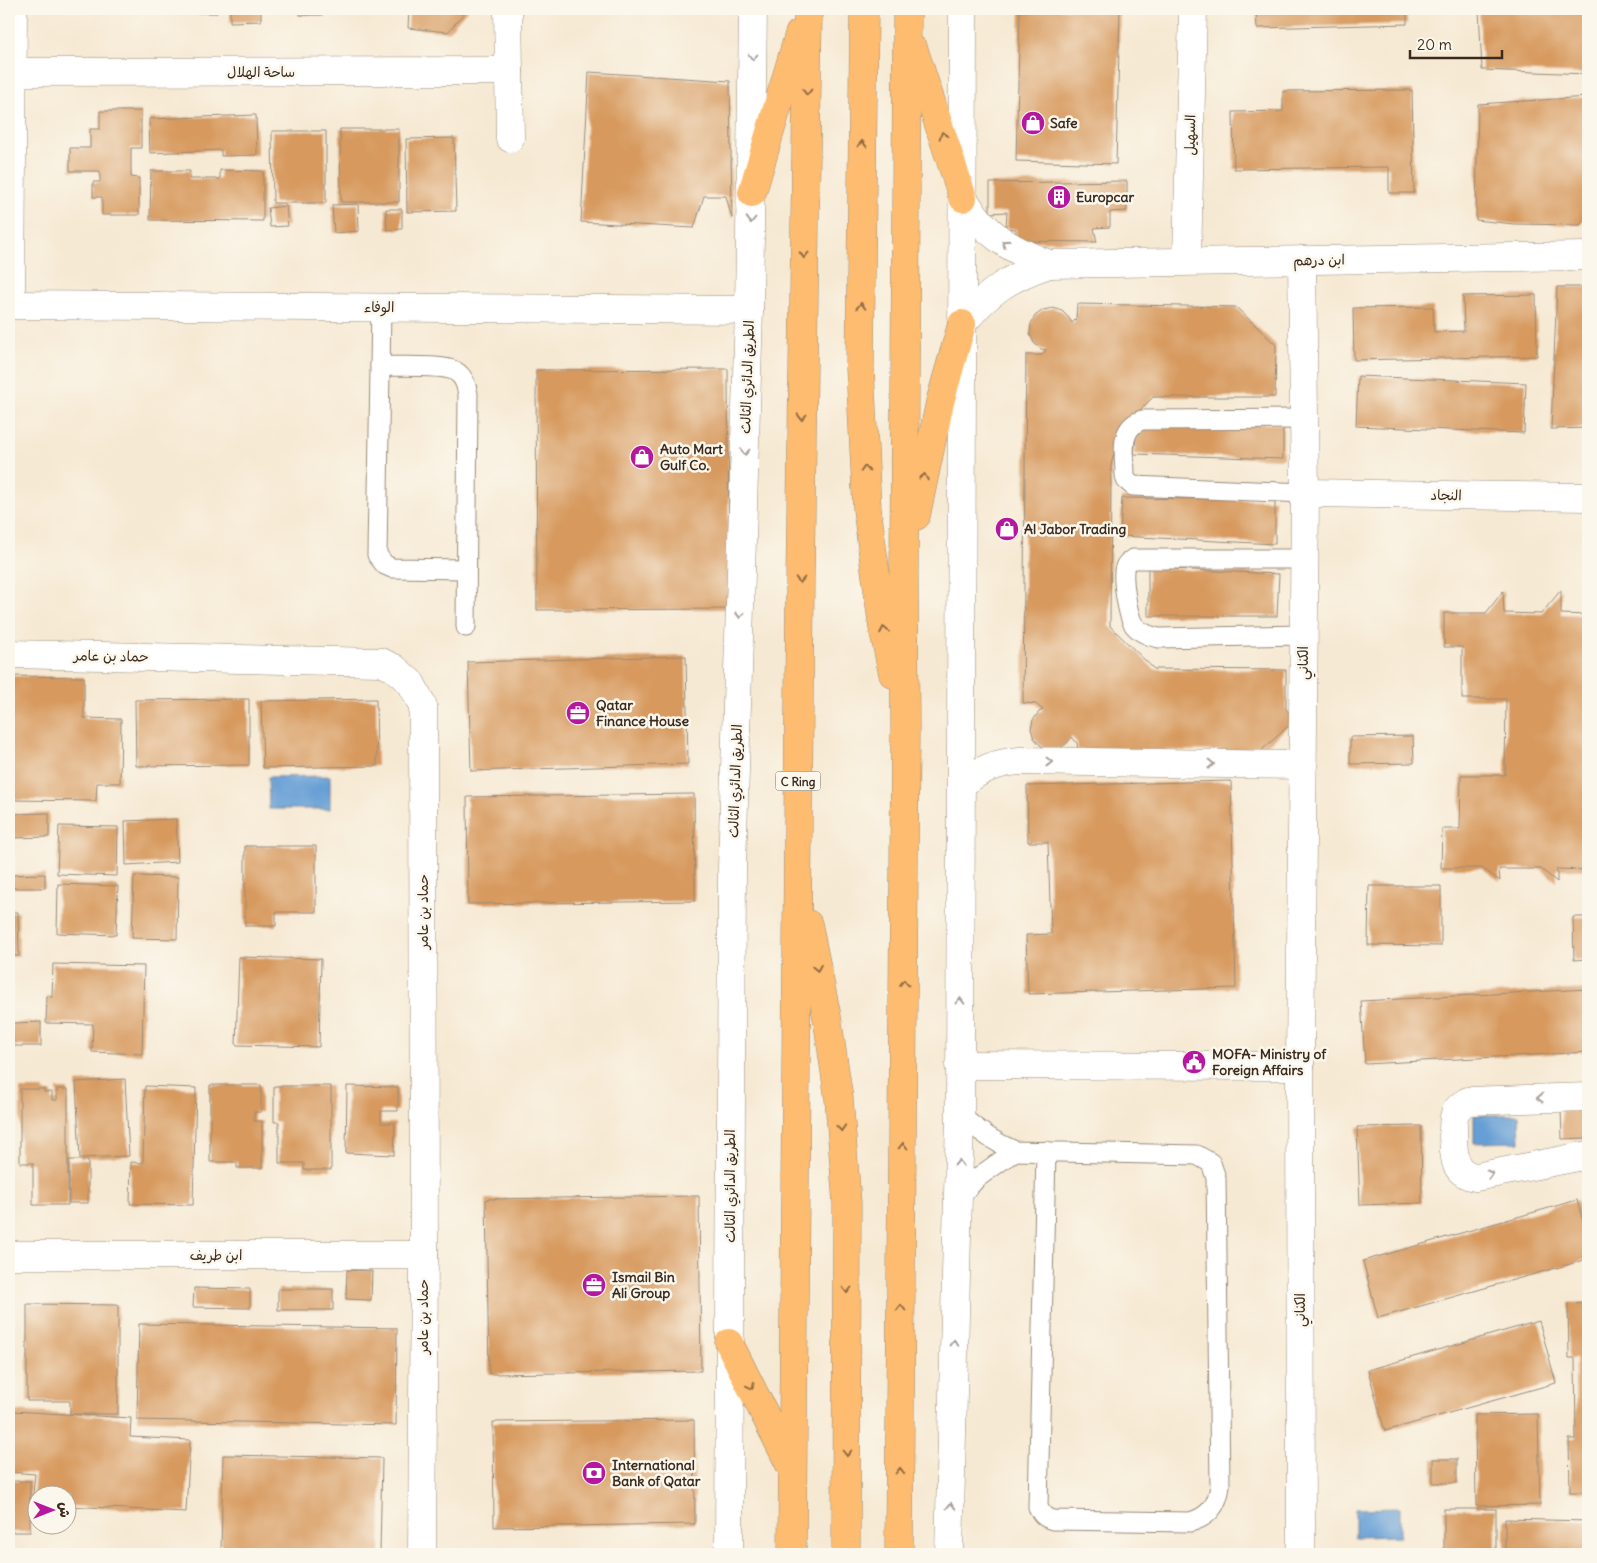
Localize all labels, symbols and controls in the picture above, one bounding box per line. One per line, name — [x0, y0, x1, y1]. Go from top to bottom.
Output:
scale bar — [1410, 28, 1502, 60]
text: 20 m — [1417, 35, 1452, 54]
one-way arrow — [748, 54, 758, 62]
street label: ساحة الهلال — [227, 63, 295, 81]
one-way arrow — [802, 89, 812, 97]
shop icon: Safe — [1020, 110, 1046, 136]
place label: Safe — [1050, 114, 1078, 132]
street label: السهيل — [1181, 114, 1199, 156]
one-way arrow — [938, 131, 948, 140]
one-way arrow — [857, 140, 867, 148]
building icon: Europcar — [1046, 184, 1072, 210]
place label: Europcar — [1076, 188, 1135, 206]
one-way arrow — [746, 216, 756, 224]
one-way arrow — [1001, 240, 1011, 249]
one-way arrow — [799, 251, 810, 259]
street label: ابن درهم — [1293, 251, 1345, 271]
street label: الوفاء — [364, 298, 394, 317]
one-way arrow — [856, 302, 866, 310]
street label: الطريق الدائري الثالث — [736, 320, 760, 434]
one-way arrow — [797, 414, 807, 422]
place label: Auto Mart Gulf Co. — [660, 440, 723, 474]
shop icon: Auto Mart Gulf Co. — [629, 444, 655, 470]
one-way arrow — [740, 449, 750, 457]
one-way arrow — [860, 464, 871, 472]
one-way arrow — [919, 472, 929, 481]
street label: النجاد — [1430, 486, 1462, 504]
shop icon: Al Jabor Trading — [994, 516, 1020, 542]
place label: Al Jabor Trading — [1024, 520, 1127, 538]
one-way arrow — [795, 576, 805, 584]
one-way arrow — [735, 612, 745, 619]
one-way arrow — [879, 626, 890, 634]
street label: حماد بن عامر — [73, 646, 148, 666]
street label: الكناني — [1294, 646, 1316, 680]
place label: Qatar Finance House — [596, 696, 689, 730]
office icon: Qatar Finance House — [565, 700, 591, 726]
street label: الطريق الدائري الثالث — [724, 724, 748, 838]
one-way arrow — [1045, 757, 1053, 767]
one-way arrow — [1208, 759, 1215, 769]
road number: C Ring — [776, 771, 820, 790]
street label: حماد بن عامر — [414, 875, 432, 950]
one-way arrow — [811, 963, 822, 972]
one-way arrow — [899, 979, 909, 986]
one-way arrow — [955, 996, 965, 1004]
place label: MOFA- Ministry of Foreign Affairs — [1212, 1045, 1327, 1079]
public building icon: MOFA- Ministry of Foreign Affairs — [1181, 1049, 1207, 1075]
one-way arrow — [1535, 1093, 1543, 1104]
one-way arrow — [836, 1124, 847, 1132]
street label: الطريق الدائري الثالث — [721, 1129, 741, 1243]
one-way arrow — [898, 1141, 908, 1149]
one-way arrow — [954, 1159, 964, 1166]
one-way arrow — [1485, 1170, 1494, 1180]
street label: ابن طريف — [190, 1246, 242, 1264]
place label: Ismail Bin Ali Group — [612, 1268, 675, 1302]
office icon: Ismail Bin Ali Group — [581, 1272, 607, 1298]
street label: حماد بن عامر — [414, 1280, 432, 1355]
one-way arrow — [842, 1287, 852, 1295]
street label: الكناني — [1291, 1293, 1313, 1327]
one-way arrow — [896, 1304, 906, 1312]
one-way arrow — [949, 1339, 960, 1347]
one-way arrow — [745, 1381, 755, 1390]
one-way arrow — [842, 1450, 852, 1457]
place label: International Bank of Qatar — [612, 1456, 701, 1490]
bank icon: International Bank of Qatar — [581, 1460, 607, 1486]
one-way arrow — [895, 1466, 905, 1474]
north arrow — [28, 1486, 78, 1536]
one-way arrow — [945, 1501, 956, 1509]
text: ش — [56, 1502, 74, 1518]

